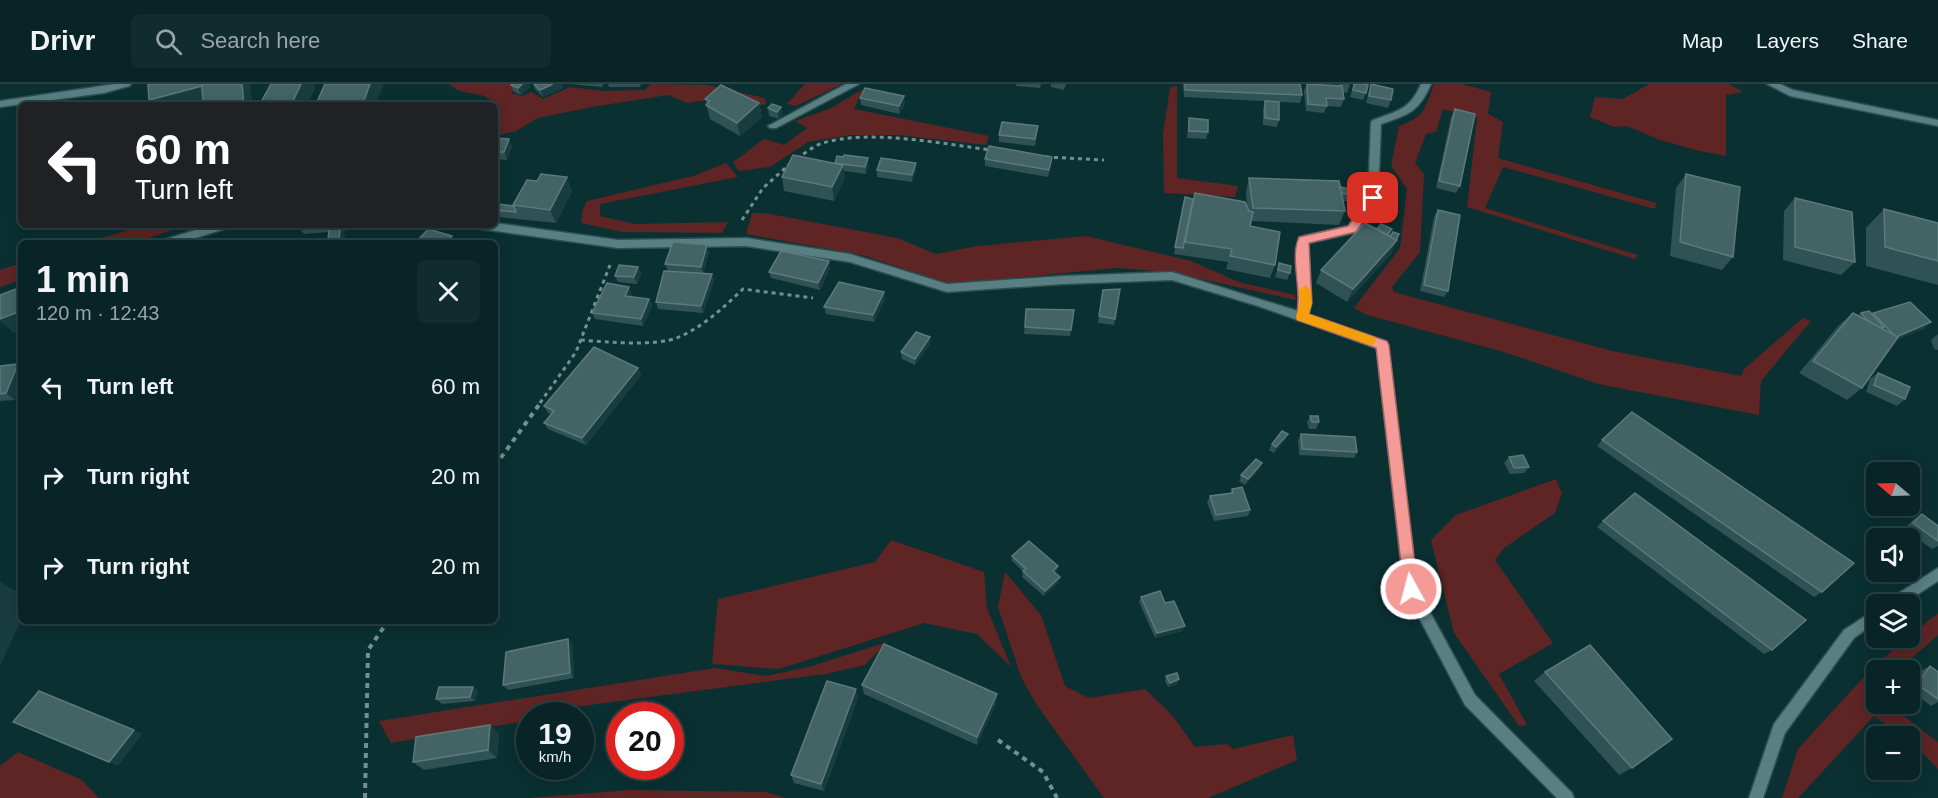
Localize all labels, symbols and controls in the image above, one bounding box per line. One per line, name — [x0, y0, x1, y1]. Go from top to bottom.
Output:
search box — [131, 14, 551, 68]
text: Drivr — [30, 25, 95, 56]
icon: search — [152, 25, 185, 58]
text: Search here — [200, 28, 320, 53]
text: Map — [1682, 29, 1723, 52]
text: Layers — [1756, 29, 1819, 52]
text: Share — [1852, 29, 1908, 52]
icon: left — [36, 126, 114, 204]
text: 60 m — [135, 126, 231, 173]
pin — [1347, 172, 1398, 223]
text: Turn left — [135, 175, 233, 205]
icon: arrive — [1356, 181, 1389, 214]
text: 1 min — [36, 259, 130, 300]
button: close — [417, 260, 480, 323]
text: 120 m · 12:43 — [36, 302, 159, 324]
icon: left — [36, 371, 69, 404]
text: Turn left — [87, 374, 173, 399]
text: 60 m — [431, 374, 480, 399]
icon: right — [36, 461, 69, 494]
north arrow — [1866, 462, 1920, 516]
map controls — [1866, 462, 1920, 780]
text: Turn right — [87, 464, 189, 489]
text: 20 m — [431, 464, 480, 489]
button: sound — [1866, 528, 1920, 582]
icon: right — [36, 551, 69, 584]
text: Turn right — [87, 554, 189, 579]
text: 20 m — [431, 554, 480, 579]
position arrow — [1379, 557, 1443, 621]
button: layers — [1866, 594, 1920, 648]
button: + — [1866, 660, 1920, 714]
speed limit sign: 20 — [606, 702, 684, 780]
text: 19 — [538, 717, 572, 750]
button: − — [1866, 726, 1920, 780]
text: km/h — [539, 748, 571, 765]

